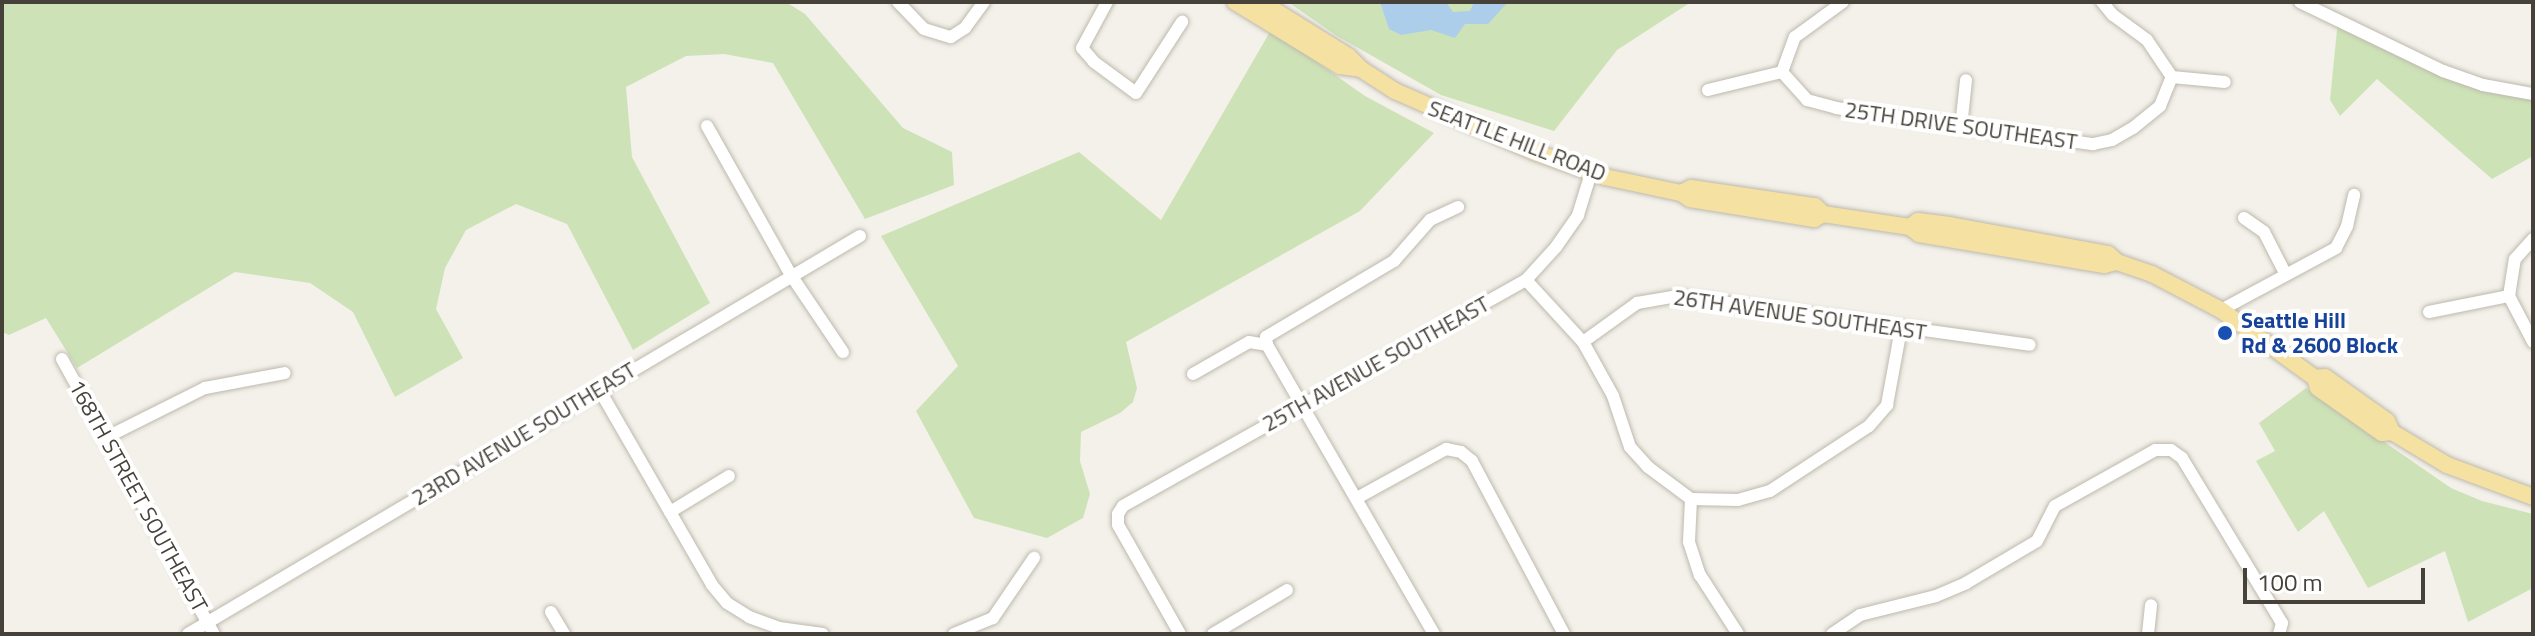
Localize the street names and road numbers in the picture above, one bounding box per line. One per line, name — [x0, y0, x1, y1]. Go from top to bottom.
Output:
street label: SEATTLE HILL ROAD — [1424, 95, 1610, 187]
street label: 25TH DRIVE SOUTHEAST — [1843, 97, 2079, 155]
street label: 26TH AVENUE SOUTHEAST — [1672, 284, 1928, 346]
street label: 25TH AVENUE SOUTHEAST — [1258, 291, 1494, 437]
street label: 23RD AVENUE SOUTHEAST — [407, 357, 641, 511]
street label: 168TH STREET SOUTHEAST — [63, 375, 213, 617]

